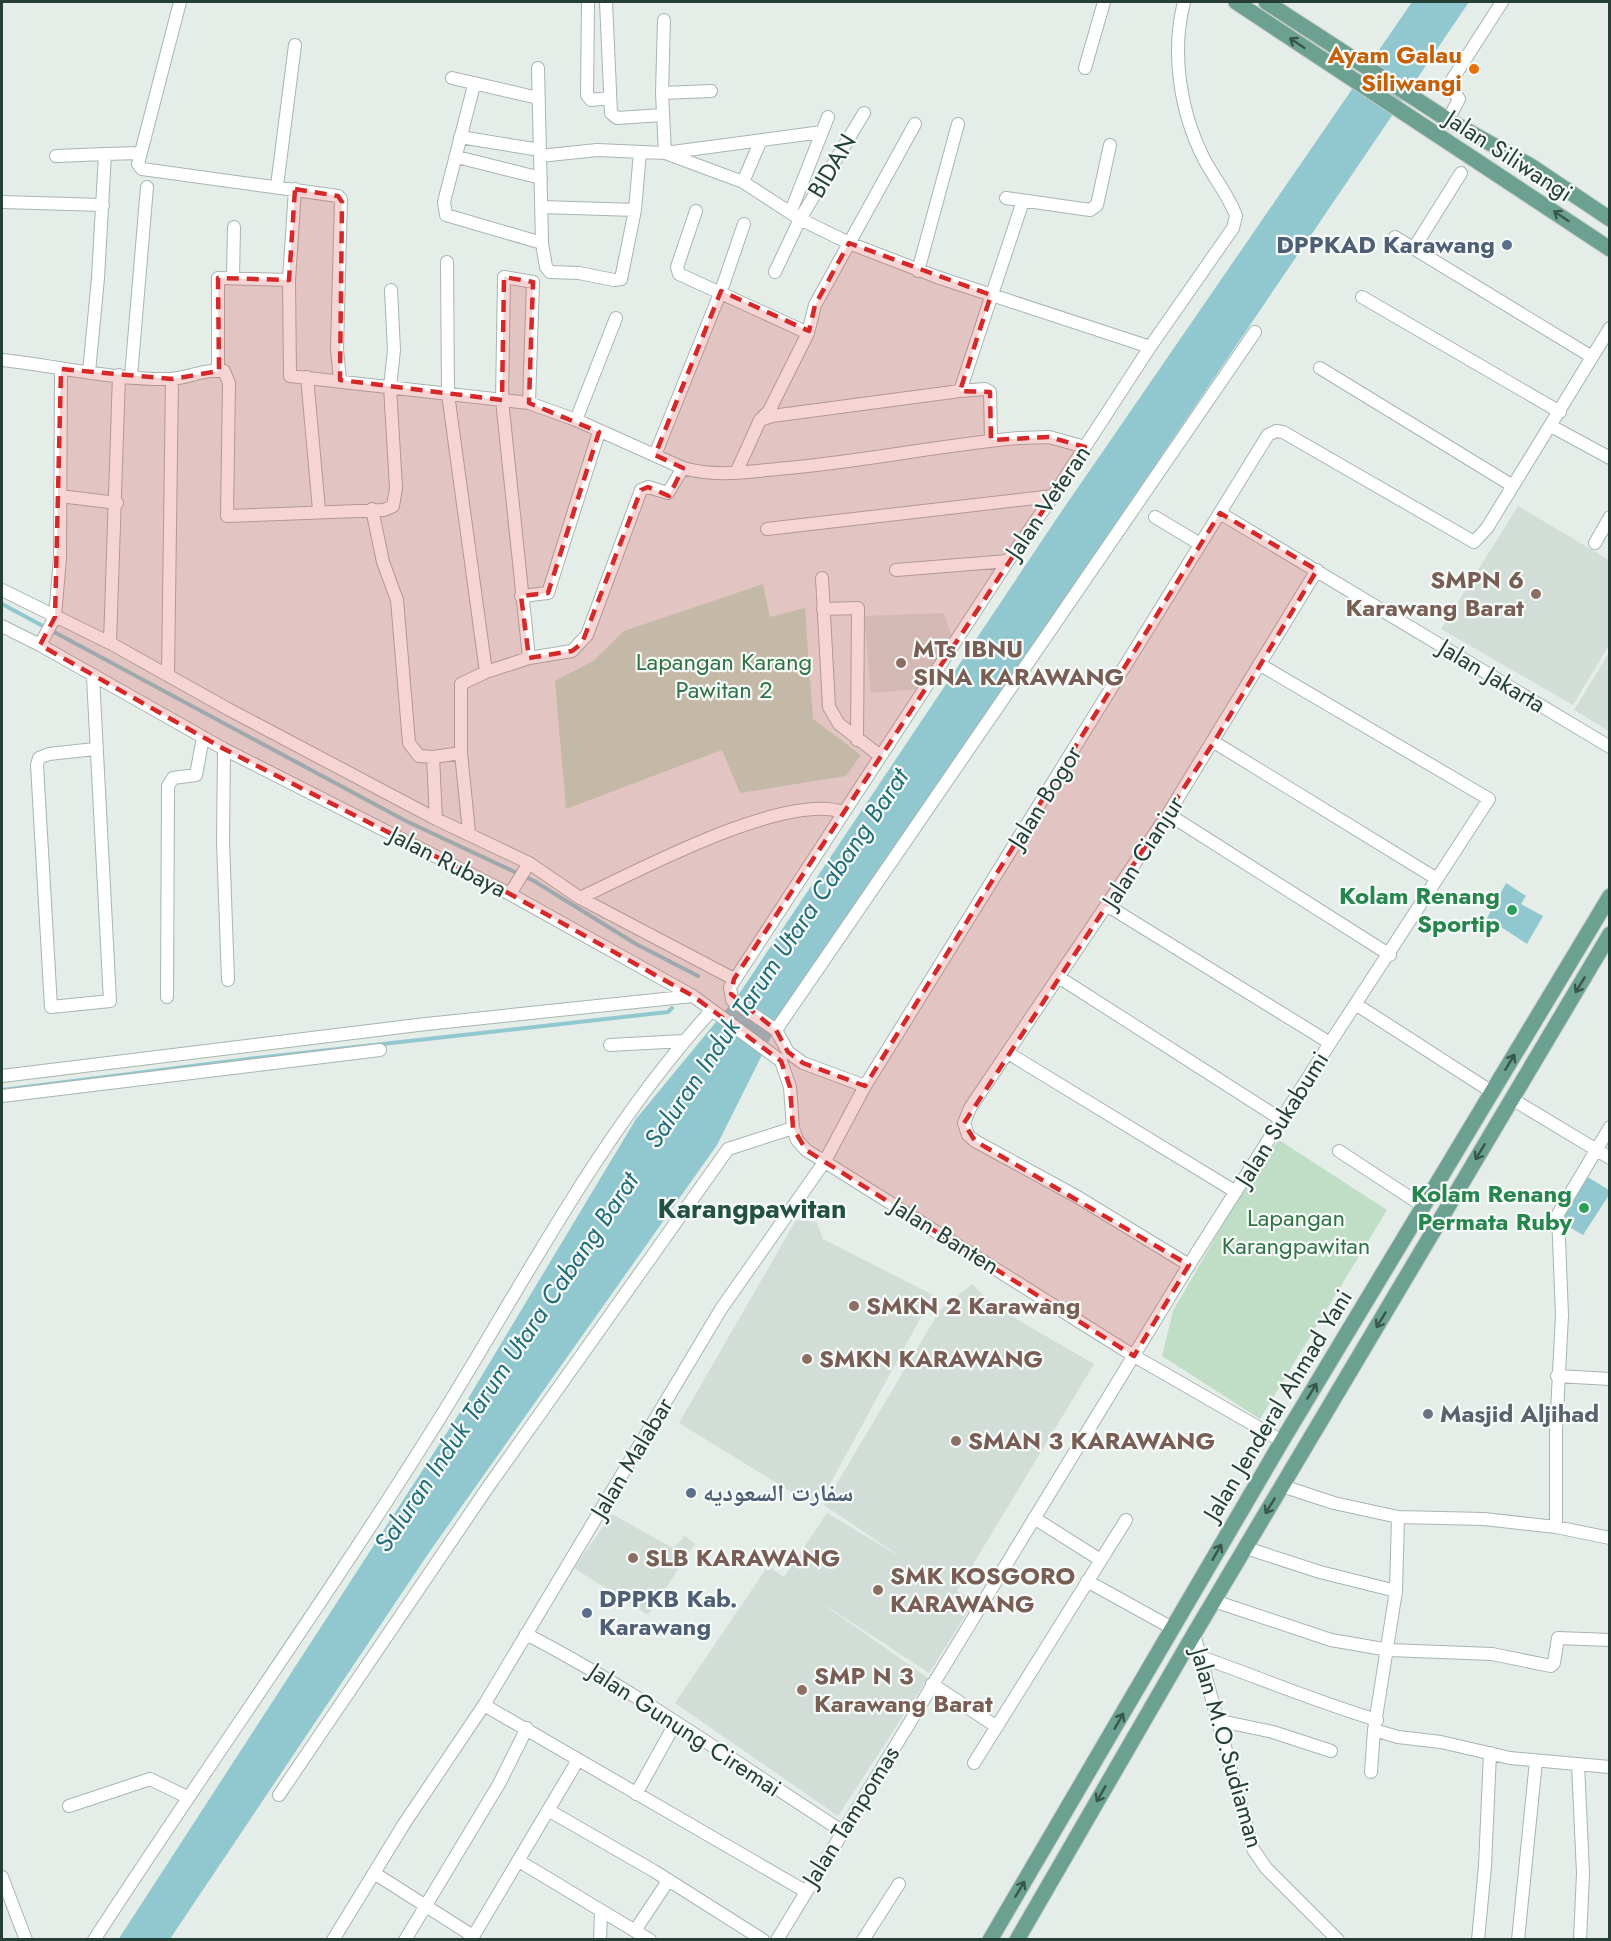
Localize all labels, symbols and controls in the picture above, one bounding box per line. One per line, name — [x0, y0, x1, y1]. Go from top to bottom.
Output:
one-way arrow — [1289, 36, 1306, 48]
place label: Ayam Galau Siliwangi — [1327, 37, 1462, 100]
marker: Ayam Galau Siliwangi — [1467, 62, 1481, 76]
street label: Jalan Siliwangi — [1436, 100, 1580, 210]
street label: BIDAN — [799, 127, 864, 204]
one-way arrow — [1553, 210, 1570, 222]
place label: DPPKAD Karawang — [1276, 227, 1495, 262]
marker: DPPKAD Karawang — [1500, 238, 1514, 252]
street label: Jalan Veteran — [995, 438, 1099, 568]
place label: SMPN 6 Karawang Barat — [1345, 562, 1524, 625]
marker: SMPN 6 Karawang Barat — [1529, 587, 1543, 601]
street label: Jalan Jakarta — [1430, 628, 1552, 721]
place label: MTs IBNU SINA KARAWANG — [913, 631, 1124, 694]
park label: Lapangan Karang Pawitan 2 — [636, 644, 812, 707]
marker: MTs IBNU SINA KARAWANG — [894, 656, 908, 670]
street label: Jalan Bogor — [997, 738, 1090, 858]
water label: Saluran Induk Tarum Utara Cabang Barat — [634, 759, 919, 1155]
street label: Jalan Cianjur — [1091, 788, 1192, 917]
street label: Jalan Rubaya — [381, 816, 513, 906]
place label: Kolam Renang Sportip — [1339, 878, 1500, 941]
marker: Kolam Renang Sportip — [1505, 903, 1519, 917]
one-way arrow — [1573, 976, 1585, 993]
street label: Jalan Sukabumi — [1225, 1044, 1337, 1196]
one-way arrow — [1504, 1054, 1516, 1071]
one-way arrow — [1474, 1143, 1486, 1160]
water label: Saluran Induk Tarum Utara Cabang Barat — [364, 1163, 649, 1559]
place label: Kolam Renang Permata Ruby — [1411, 1176, 1572, 1239]
street label: Jalan Banten — [882, 1187, 1006, 1283]
district label: Karangpawitan — [658, 1189, 846, 1228]
park label: Lapangan Karangpawitan — [1222, 1200, 1370, 1263]
marker: Kolam Renang Permata Ruby — [1577, 1201, 1591, 1215]
street label: Jalan Jenderal Ahmad Yani — [1193, 1282, 1361, 1530]
place label: SMKN 2 Karawang — [866, 1288, 1080, 1323]
marker: SMKN 2 Karawang — [847, 1299, 861, 1313]
one-way arrow — [1374, 1311, 1386, 1328]
place label: SMKN KARAWANG — [819, 1341, 1043, 1376]
marker: SMKN KARAWANG — [800, 1352, 814, 1366]
one-way arrow — [1306, 1383, 1318, 1400]
street label: Jalan Malabar — [580, 1390, 682, 1527]
place label: Masjid Aljihad — [1440, 1396, 1599, 1431]
marker: Masjid Aljihad — [1421, 1407, 1435, 1421]
place label: SMAN 3 KARAWANG — [968, 1423, 1215, 1458]
marker: SMAN 3 KARAWANG — [949, 1434, 963, 1448]
place label: سفارت السعوديه — [703, 1475, 853, 1510]
marker: سفارت السعوديه — [684, 1486, 698, 1500]
one-way arrow — [1264, 1497, 1276, 1514]
place label: SLB KARAWANG — [645, 1540, 840, 1575]
one-way arrow — [1211, 1544, 1223, 1561]
marker: SLB KARAWANG — [626, 1551, 640, 1565]
place label: SMK KOSGORO KARAWANG — [890, 1558, 1075, 1621]
place label: DPPKB Kab. Karawang — [599, 1581, 737, 1644]
marker: SMK KOSGORO KARAWANG — [871, 1583, 885, 1597]
marker: DPPKB Kab. Karawang — [580, 1606, 594, 1620]
street label: Jalan M.O.Sudiaman — [1181, 1641, 1273, 1852]
street label: Jalan Gunung Ciremai — [580, 1652, 789, 1805]
place label: SMP N 3 Karawang Barat — [814, 1658, 993, 1721]
marker: SMP N 3 Karawang Barat — [795, 1683, 809, 1697]
one-way arrow — [1113, 1713, 1125, 1730]
street label: Jalan Tampomas — [792, 1739, 908, 1895]
one-way arrow — [1095, 1785, 1107, 1802]
one-way arrow — [1014, 1881, 1026, 1898]

